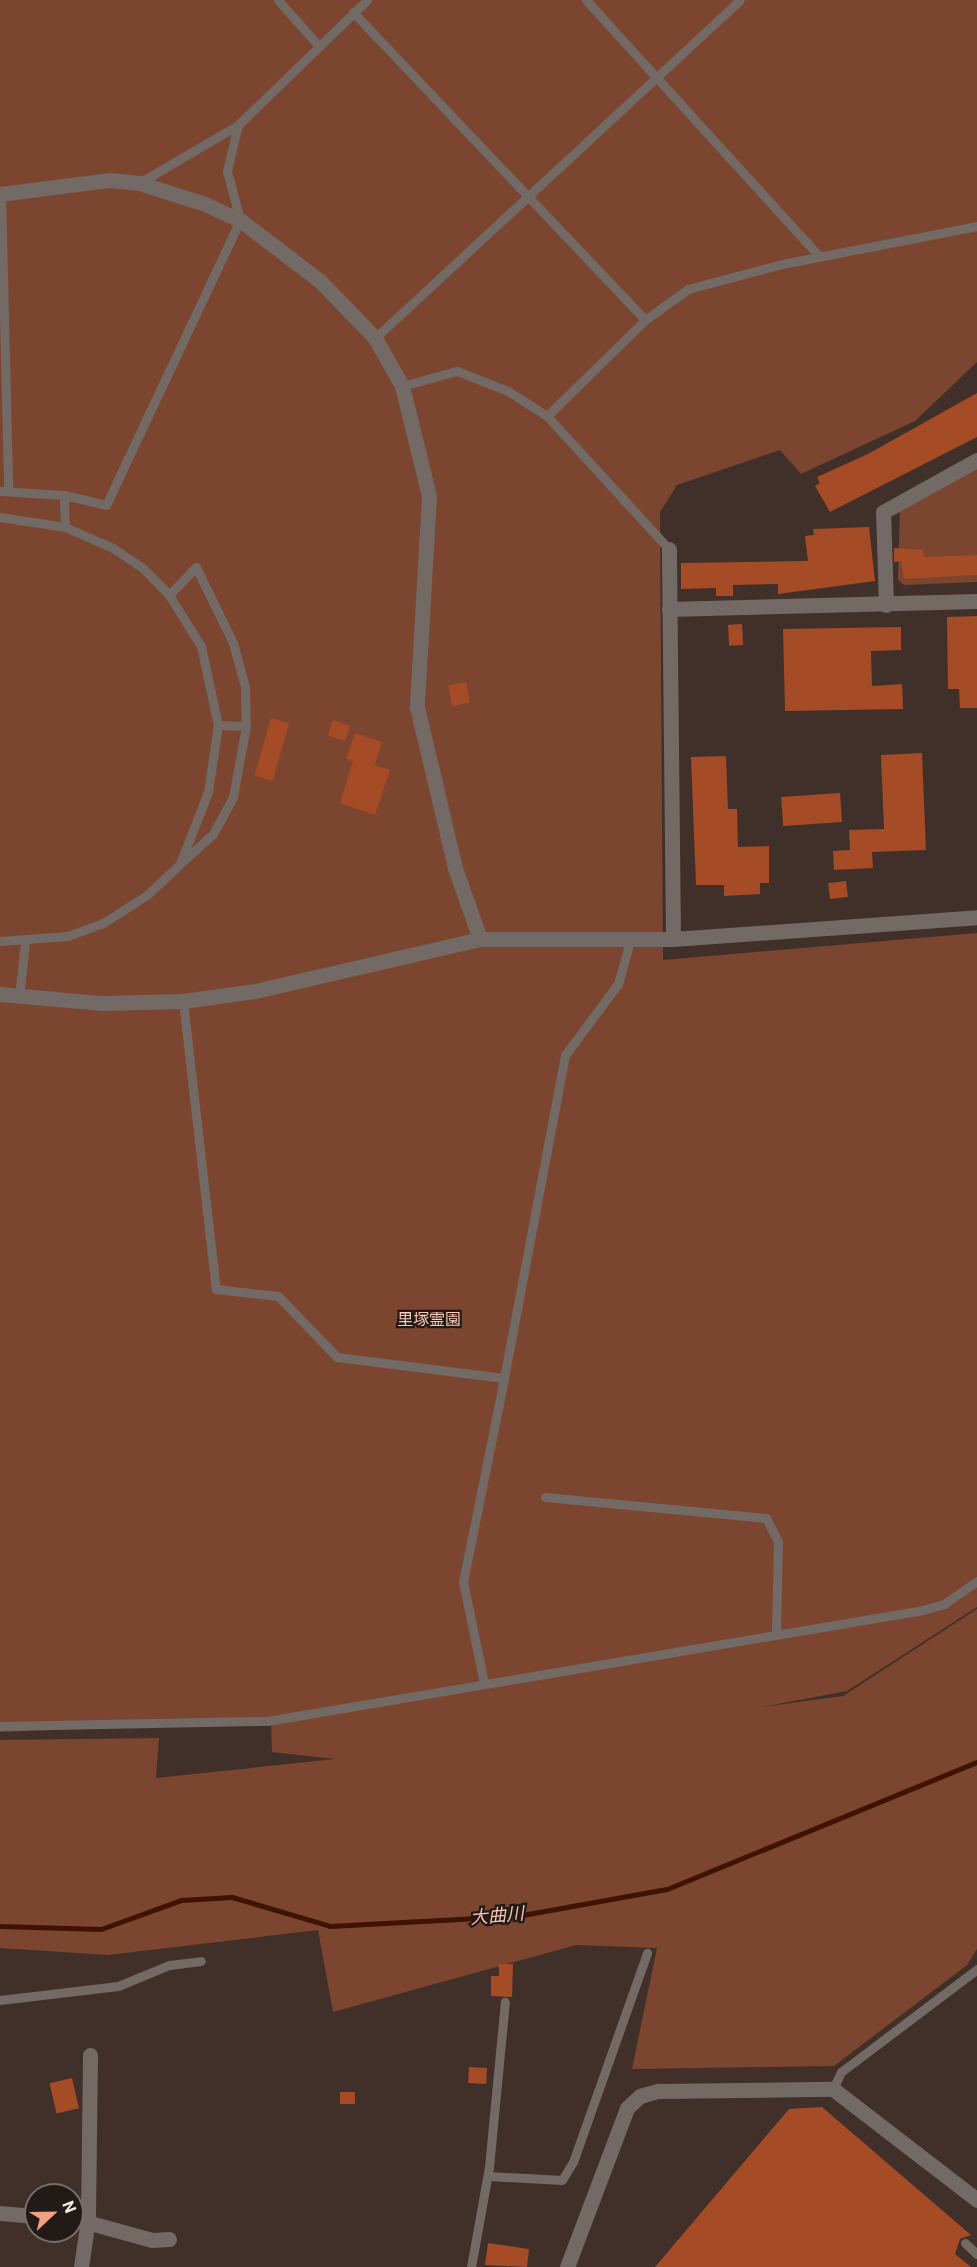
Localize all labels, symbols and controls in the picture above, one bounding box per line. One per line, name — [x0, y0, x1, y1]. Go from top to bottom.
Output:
park label: 里塚霊園 — [397, 1310, 461, 1330]
water label: 大曲川 — [469, 1903, 525, 1929]
north arrow — [24, 2183, 84, 2243]
text: N — [58, 2198, 80, 2216]

